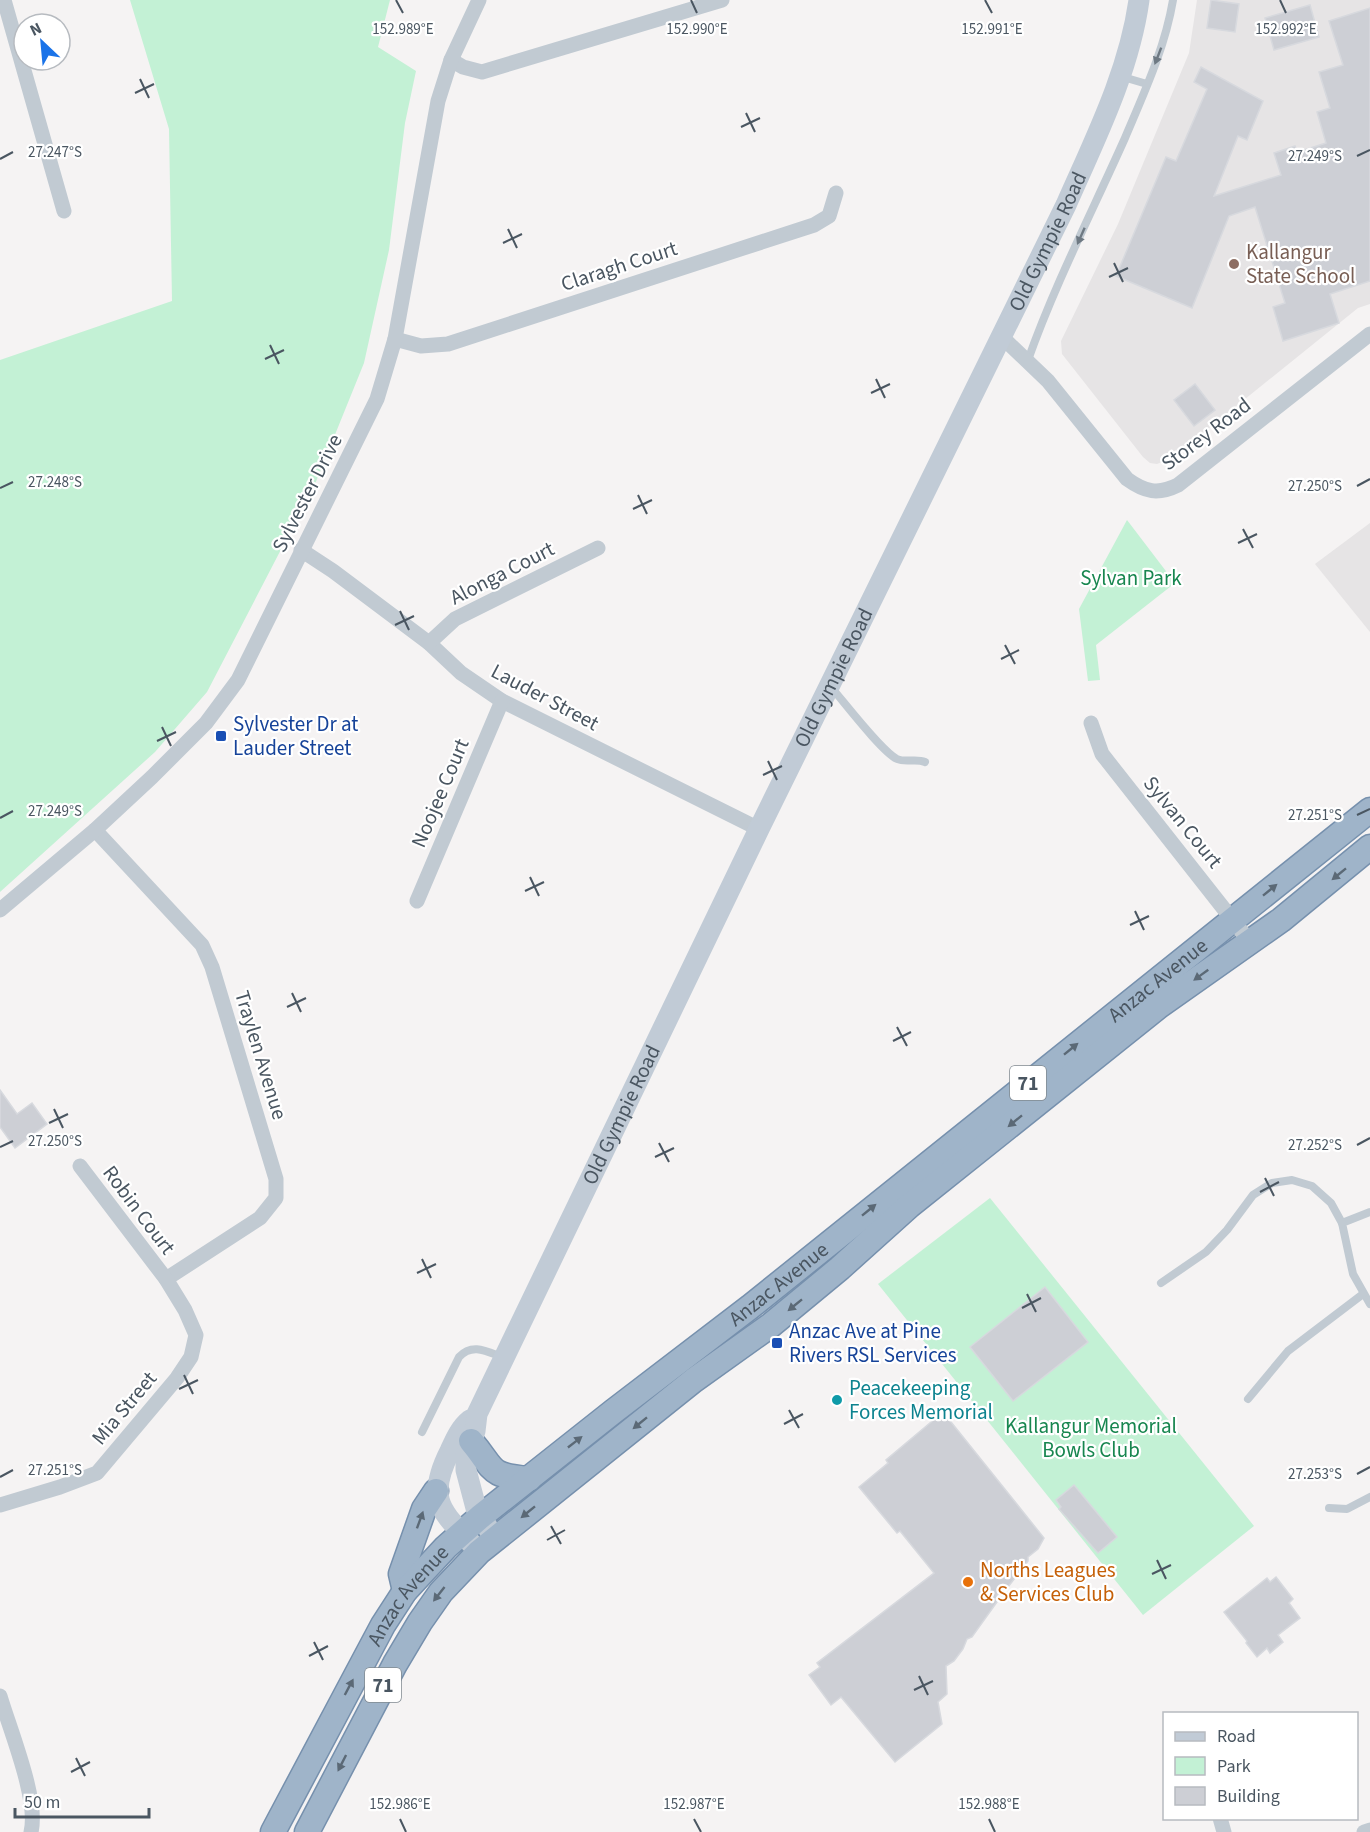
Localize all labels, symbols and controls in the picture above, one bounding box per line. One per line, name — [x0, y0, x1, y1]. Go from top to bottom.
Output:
north arrow — [12, 12, 72, 72]
text: N — [26, 17, 45, 42]
text: 152.989°E — [372, 19, 434, 40]
text: 152.990°E — [666, 19, 728, 40]
text: 152.991°E — [961, 19, 1023, 40]
text: 152.992°E — [1255, 19, 1317, 40]
one-way arrow — [1153, 48, 1163, 66]
text: 27.247°S — [28, 142, 82, 163]
text: 27.249°S — [1288, 146, 1342, 167]
street label: Old Gympie Road — [1001, 167, 1094, 316]
one-way arrow — [1076, 227, 1086, 245]
street label: Claragh Court — [557, 233, 681, 299]
place label: Kallangur State School — [1246, 237, 1355, 291]
marker: Kallangur State School — [1227, 257, 1241, 271]
street label: Storey Road — [1155, 390, 1257, 478]
street label: Sylvester Drive — [264, 429, 350, 557]
text: 27.248°S — [28, 472, 82, 493]
text: 27.250°S — [1288, 476, 1342, 497]
street label: Alonga Court — [444, 534, 560, 612]
park label: Sylvan Park — [1080, 563, 1182, 593]
street label: Old Gympie Road — [786, 603, 880, 752]
street label: Lauder Street — [486, 656, 604, 738]
place label: Sylvester Dr at Lauder Street — [233, 709, 358, 763]
marker: Sylvester Dr at Lauder Street — [214, 729, 228, 743]
street label: Noojee Court — [404, 734, 476, 852]
street label: Sylvan Court — [1136, 769, 1230, 875]
text: 27.249°S — [28, 801, 82, 822]
text: 27.251°S — [1288, 805, 1342, 826]
one-way arrow — [1332, 867, 1347, 880]
one-way arrow — [1263, 885, 1278, 897]
street label: Anzac Avenue — [1101, 931, 1214, 1030]
one-way arrow — [1194, 969, 1210, 981]
street label: Traylen Avenue — [227, 987, 295, 1123]
street label: Old Gympie Road — [575, 1040, 668, 1190]
one-way arrow — [1063, 1043, 1079, 1056]
road number: 71 — [1010, 1066, 1046, 1100]
one-way arrow — [1007, 1114, 1023, 1127]
text: 27.250°S — [28, 1131, 82, 1152]
text: 27.252°S — [1288, 1135, 1342, 1156]
street label: Robin Court — [95, 1159, 183, 1261]
one-way arrow — [861, 1204, 877, 1217]
street label: Anzac Avenue — [722, 1235, 835, 1333]
one-way arrow — [788, 1298, 803, 1311]
place label: Anzac Ave at Pine Rivers RSL Services — [789, 1316, 957, 1370]
marker: Anzac Ave at Pine Rivers RSL Services — [770, 1336, 784, 1350]
street label: Mia Street — [84, 1365, 164, 1451]
place label: Peacekeeping Forces Memorial — [849, 1373, 993, 1427]
marker: Peacekeeping Forces Memorial — [830, 1393, 844, 1407]
park label: Kallangur Memorial Bowls Club — [1005, 1411, 1177, 1465]
one-way arrow — [633, 1416, 648, 1429]
one-way arrow — [567, 1437, 582, 1449]
text: 27.251°S — [28, 1460, 82, 1481]
text: 27.253°S — [1288, 1464, 1342, 1485]
one-way arrow — [520, 1505, 536, 1518]
one-way arrow — [416, 1511, 425, 1529]
street label: Anzac Avenue — [360, 1538, 456, 1651]
place label: Norths Leagues & Services Club — [980, 1555, 1116, 1609]
marker: Norths Leagues & Services Club — [961, 1575, 975, 1589]
one-way arrow — [434, 1587, 446, 1602]
road number: 71 — [365, 1668, 401, 1702]
one-way arrow — [344, 1678, 354, 1695]
legend — [1163, 1712, 1358, 1820]
text: Road — [1217, 1724, 1256, 1749]
text: Park — [1217, 1754, 1251, 1779]
one-way arrow — [338, 1755, 347, 1772]
scale bar — [15, 1781, 148, 1819]
text: Building — [1217, 1784, 1280, 1809]
text: 50 m — [24, 1790, 60, 1815]
text: 152.986°E — [369, 1794, 431, 1815]
text: 152.987°E — [663, 1794, 725, 1815]
text: 152.988°E — [958, 1794, 1020, 1815]

